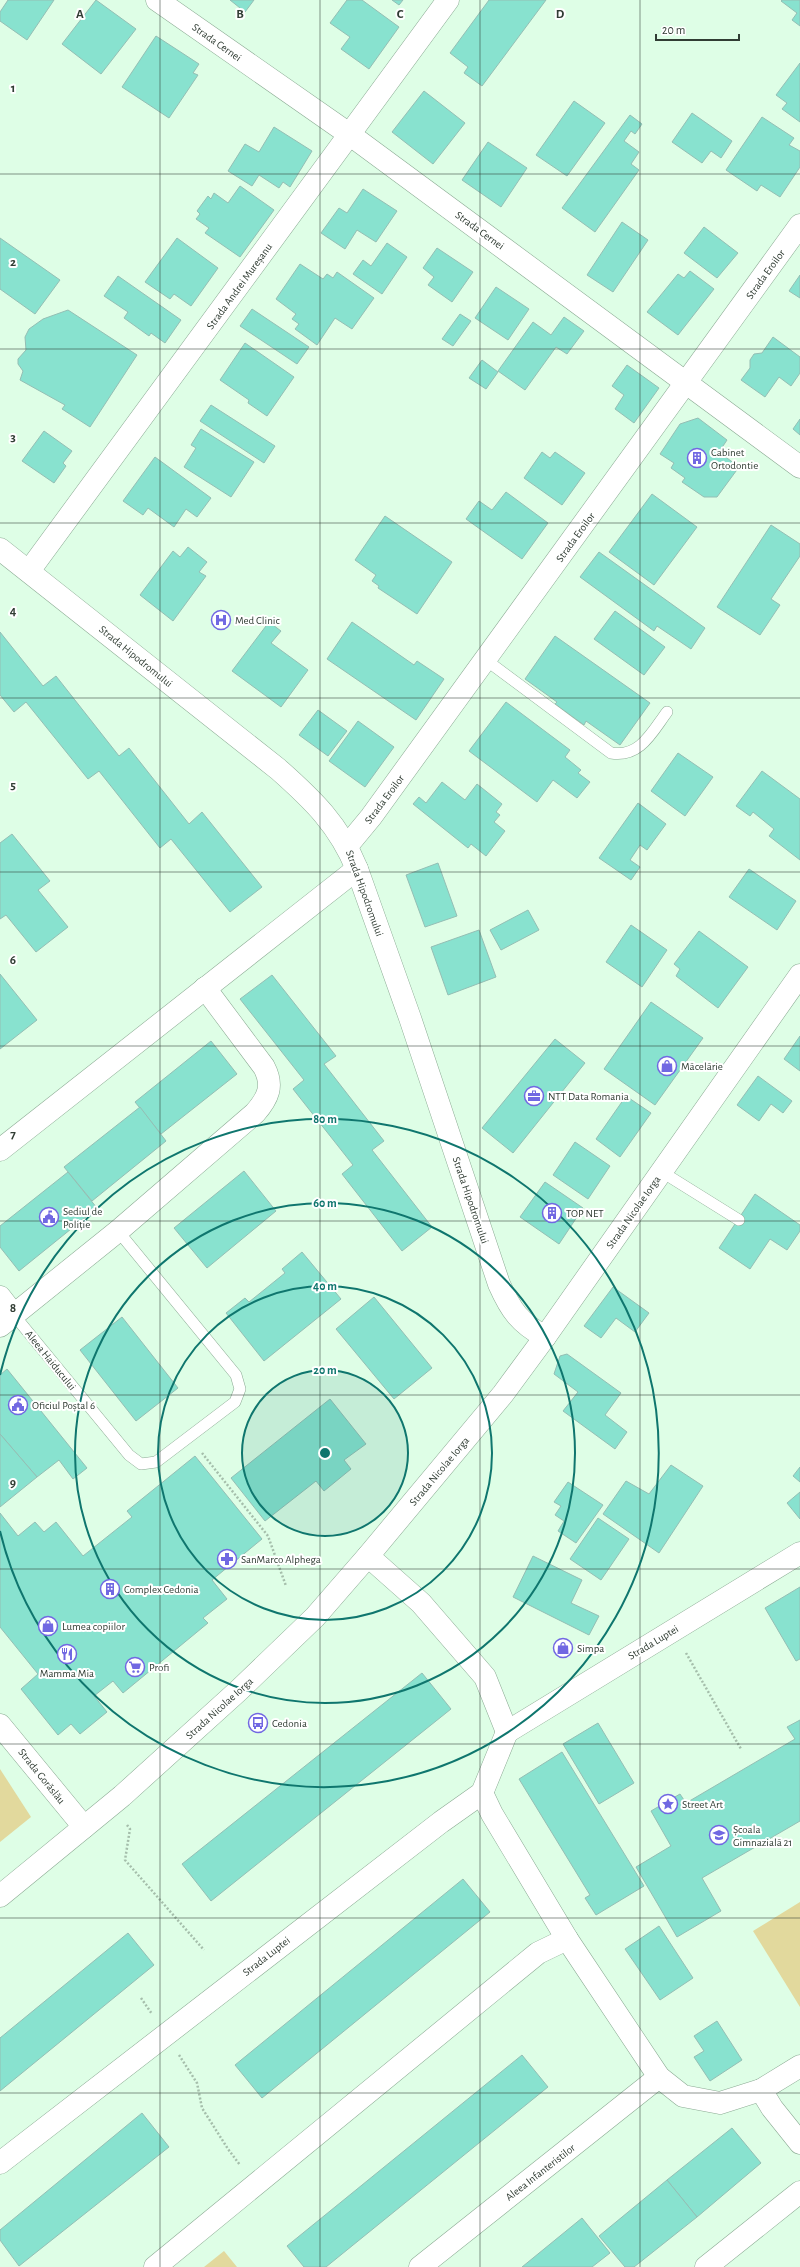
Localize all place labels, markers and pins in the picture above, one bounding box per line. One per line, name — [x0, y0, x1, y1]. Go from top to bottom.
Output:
building icon: Cabinet Ortodontie — [686, 447, 708, 469]
place label: Cabinet Ortodontie — [711, 447, 758, 471]
hospital icon: Med Clinic — [210, 609, 232, 631]
place label: Med Clinic — [235, 615, 280, 626]
shop icon: Măcelărie — [656, 1055, 678, 1077]
place label: Măcelărie — [681, 1061, 723, 1072]
office icon: NTT Data Romania — [523, 1085, 545, 1107]
place label: NTT Data Romania — [548, 1091, 629, 1102]
building icon: TOP NET — [541, 1202, 563, 1224]
public building icon: Sediul de Poliție — [38, 1206, 60, 1228]
place label: Sediul de Poliție — [63, 1206, 102, 1231]
place label: TOP NET — [566, 1208, 604, 1219]
public building icon: Oficiul Poștal 6 — [7, 1394, 29, 1416]
place label: Oficiul Poștal 6 — [32, 1400, 95, 1412]
centre of rings — [318, 1446, 332, 1460]
pharmacy icon: SanMarco Alphega — [216, 1548, 238, 1570]
place label: SanMarco Alphega — [241, 1554, 321, 1565]
building icon: Complex Cedonia — [99, 1578, 121, 1600]
place label: Complex Cedonia — [124, 1584, 199, 1595]
shop icon: Lumea copiilor — [37, 1615, 59, 1637]
place label: Lumea copiilor — [62, 1621, 125, 1632]
shop icon: Simpa — [552, 1637, 574, 1659]
restaurant icon: Mamma Mia — [56, 1643, 78, 1665]
place label: Simpa — [577, 1643, 604, 1654]
supermarket icon: Profi — [124, 1656, 146, 1678]
place label: Profi — [149, 1662, 169, 1673]
place label: Mamma Mia — [40, 1668, 94, 1679]
bus stop icon: Cedonia — [247, 1712, 269, 1734]
place label: Cedonia — [272, 1718, 307, 1729]
place icon: Street Art — [657, 1793, 679, 1815]
place label: Street Art — [682, 1799, 724, 1810]
school or university icon: Școala Gimnazială 21 — [708, 1824, 730, 1846]
place label: Școala Gimnazială 21 — [733, 1824, 792, 1848]

